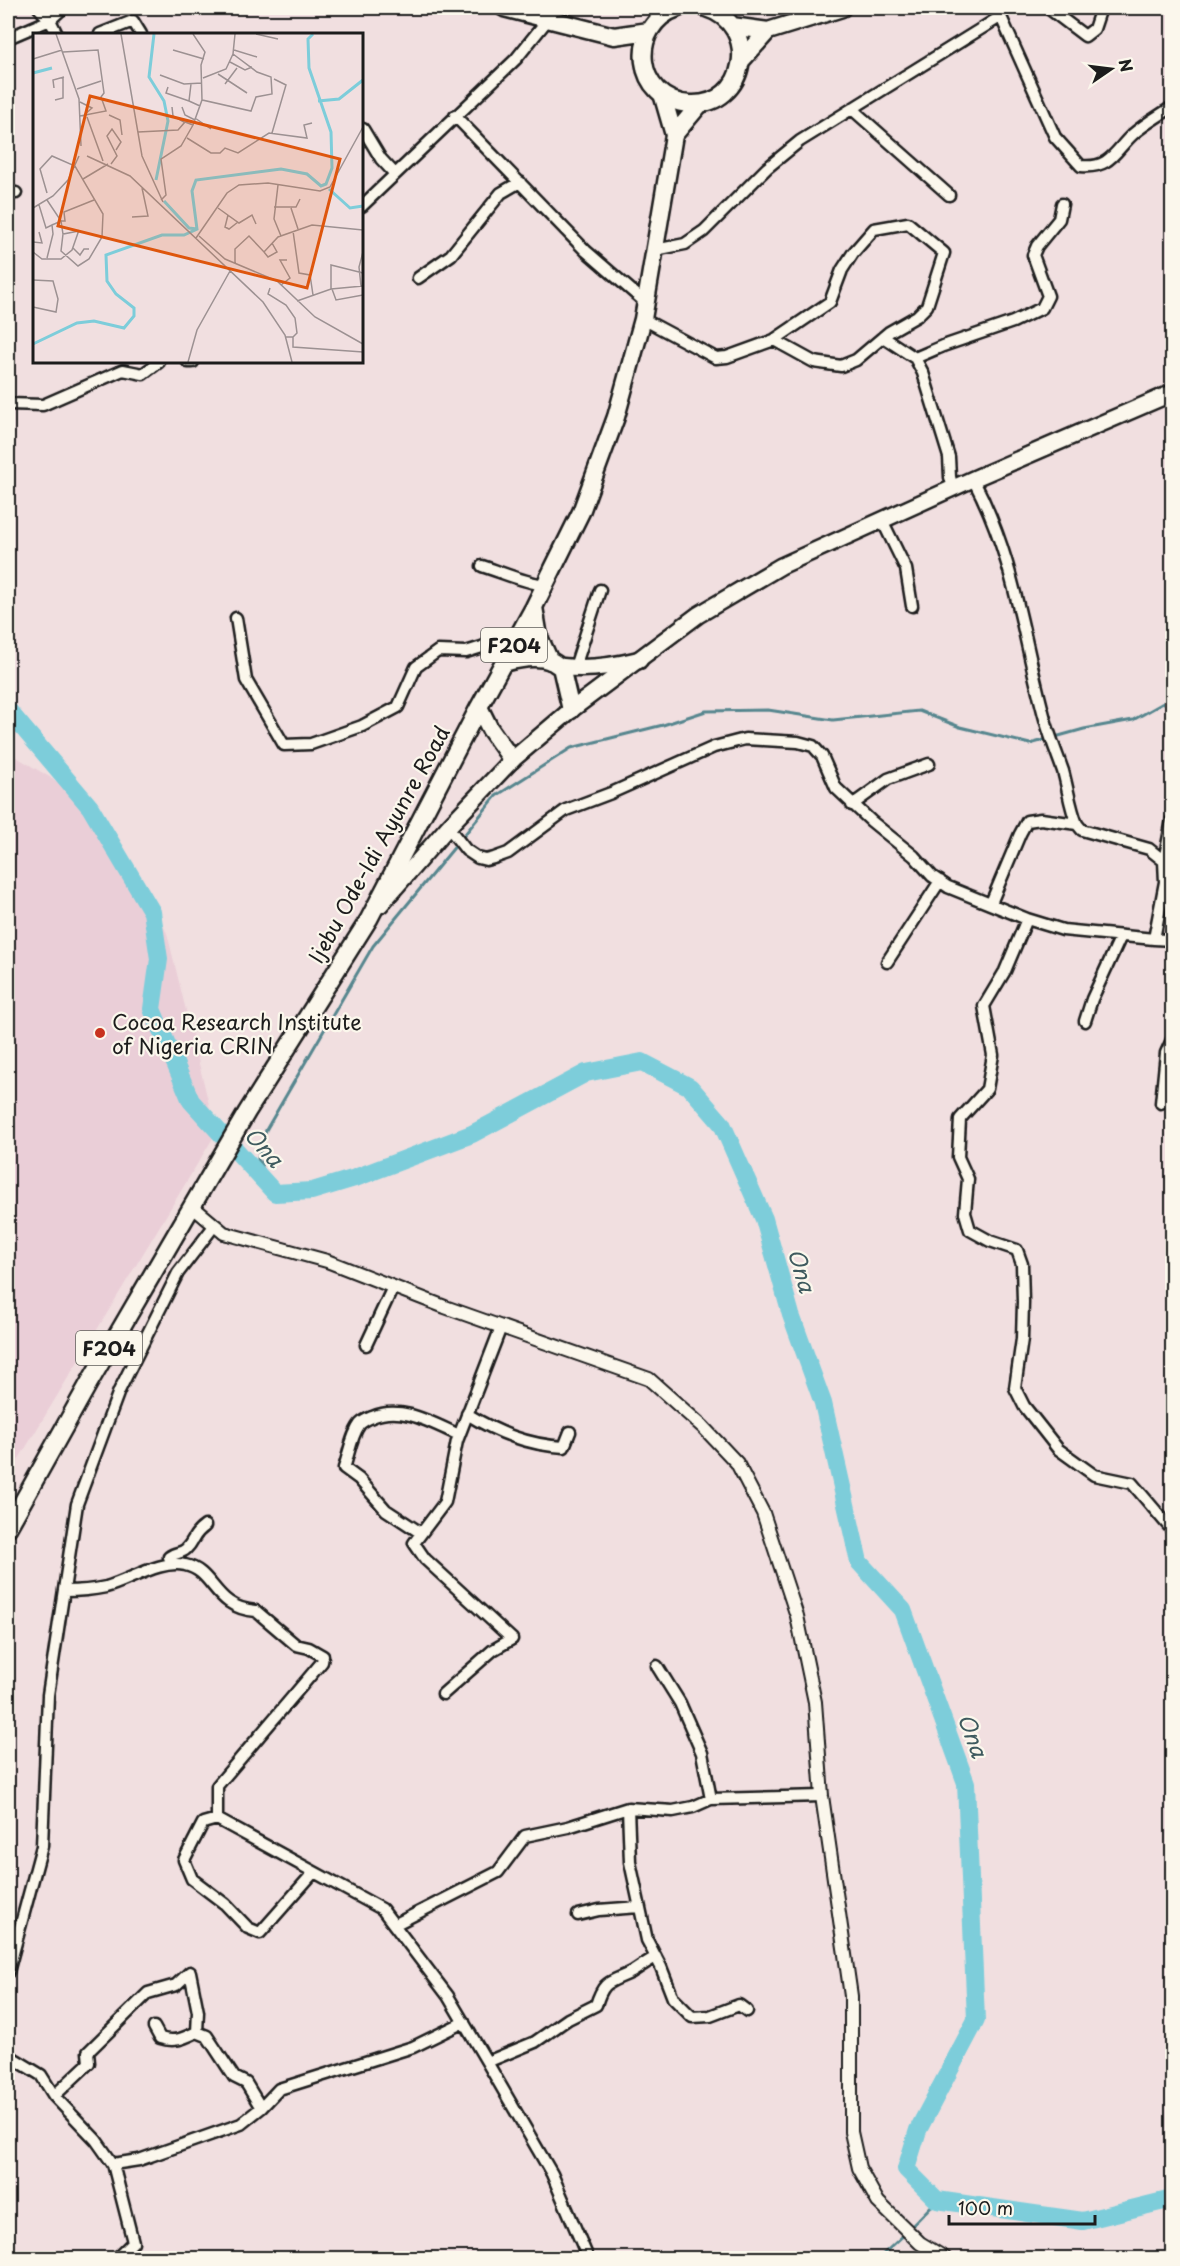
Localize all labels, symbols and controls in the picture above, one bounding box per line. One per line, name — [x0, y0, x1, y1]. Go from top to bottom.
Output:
inset map — [33, 33, 363, 363]
north arrow — [1081, 39, 1141, 99]
text: N — [1113, 56, 1140, 74]
road number: F204 — [481, 628, 547, 662]
street label: Ijebu Ode-Idi Ayunre Road — [299, 719, 457, 969]
place label: Cocoa Research Institute of Nigeria CRIN — [112, 1005, 362, 1061]
marker: Cocoa Research Institute of Nigeria CRIN — [93, 1026, 107, 1040]
water label: Ona — [238, 1118, 293, 1174]
water label: Ona — [781, 1244, 825, 1297]
road number: F204 — [76, 1331, 142, 1365]
water label: Ona — [951, 1708, 998, 1763]
scale bar — [949, 2188, 1094, 2226]
text: 100 m — [958, 2194, 1013, 2221]

